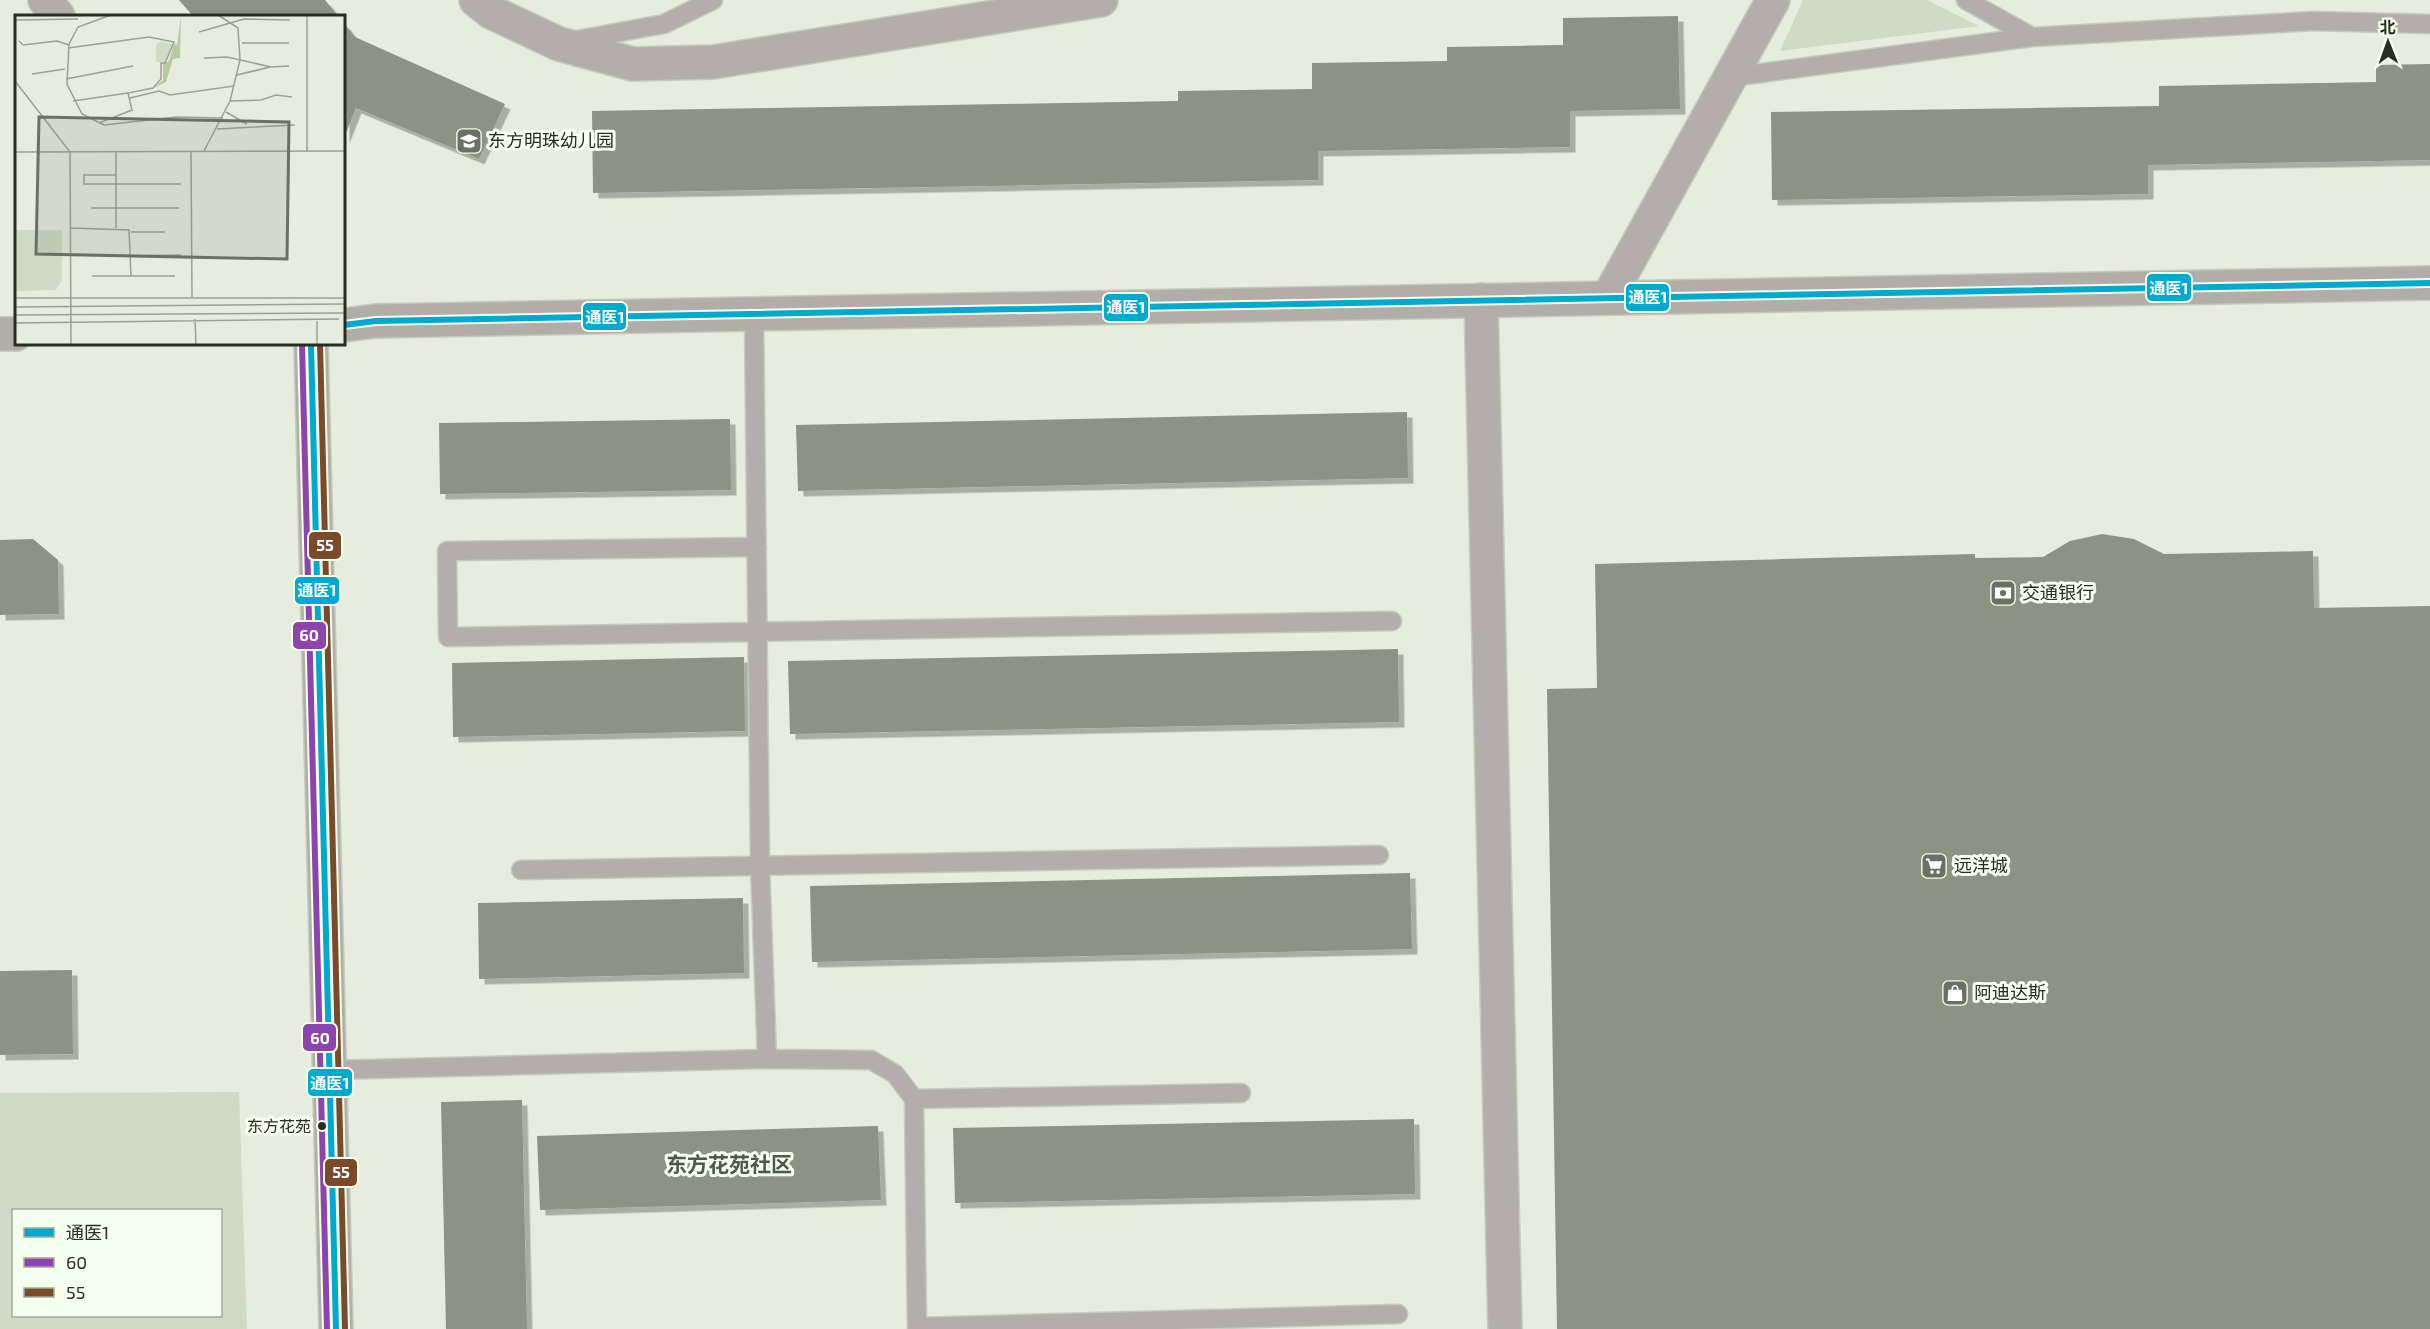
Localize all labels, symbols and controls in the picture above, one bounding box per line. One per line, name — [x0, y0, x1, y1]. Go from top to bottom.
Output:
north arrow — [2358, 12, 2418, 72]
inset map — [15, 15, 345, 345]
text: 北 — [2380, 17, 2396, 36]
school or university icon: 东方明珠幼儿园 — [454, 126, 484, 156]
place label: 东方明珠幼儿园 — [488, 129, 614, 151]
line badge: 通医1 — [2146, 273, 2192, 302]
text: 通医1 — [2150, 278, 2188, 297]
line badge: 通医1 — [1625, 283, 1670, 312]
text: 通医1 — [1629, 287, 1667, 306]
line badge: 通医1 — [1103, 293, 1149, 322]
text: 通医1 — [1107, 297, 1145, 316]
line badge: 通医1 — [582, 302, 627, 331]
text: 通医1 — [586, 307, 624, 326]
line badge: 55 — [308, 531, 342, 560]
text: 55 — [316, 535, 334, 554]
line badge: 通医1 — [294, 576, 340, 605]
bank icon: 交通银行 — [1988, 578, 2018, 608]
text: 通医1 — [298, 580, 336, 599]
place label: 交通银行 — [2022, 581, 2094, 603]
line badge: 60 — [292, 621, 327, 650]
text: 60 — [299, 625, 319, 644]
supermarket icon: 远洋城 — [1919, 851, 1949, 881]
place label: 远洋城 — [1954, 854, 2008, 876]
shop icon: 阿迪达斯 — [1940, 978, 1970, 1008]
place label: 阿迪达斯 — [1974, 981, 2046, 1003]
line badge: 60 — [302, 1023, 337, 1052]
text: 60 — [310, 1028, 330, 1047]
line badge: 通医1 — [307, 1068, 353, 1097]
text: 通医1 — [311, 1073, 349, 1092]
place label: 东方花苑 — [247, 1116, 311, 1135]
marker: 东方花苑 — [316, 1120, 328, 1132]
district label: 东方花苑社区 — [666, 1151, 792, 1176]
line badge: 55 — [324, 1158, 358, 1187]
text: 55 — [332, 1162, 350, 1181]
legend — [12, 1209, 222, 1317]
text: 通医1 — [66, 1221, 109, 1243]
text: 60 — [66, 1251, 87, 1273]
text: 55 — [66, 1281, 85, 1303]

